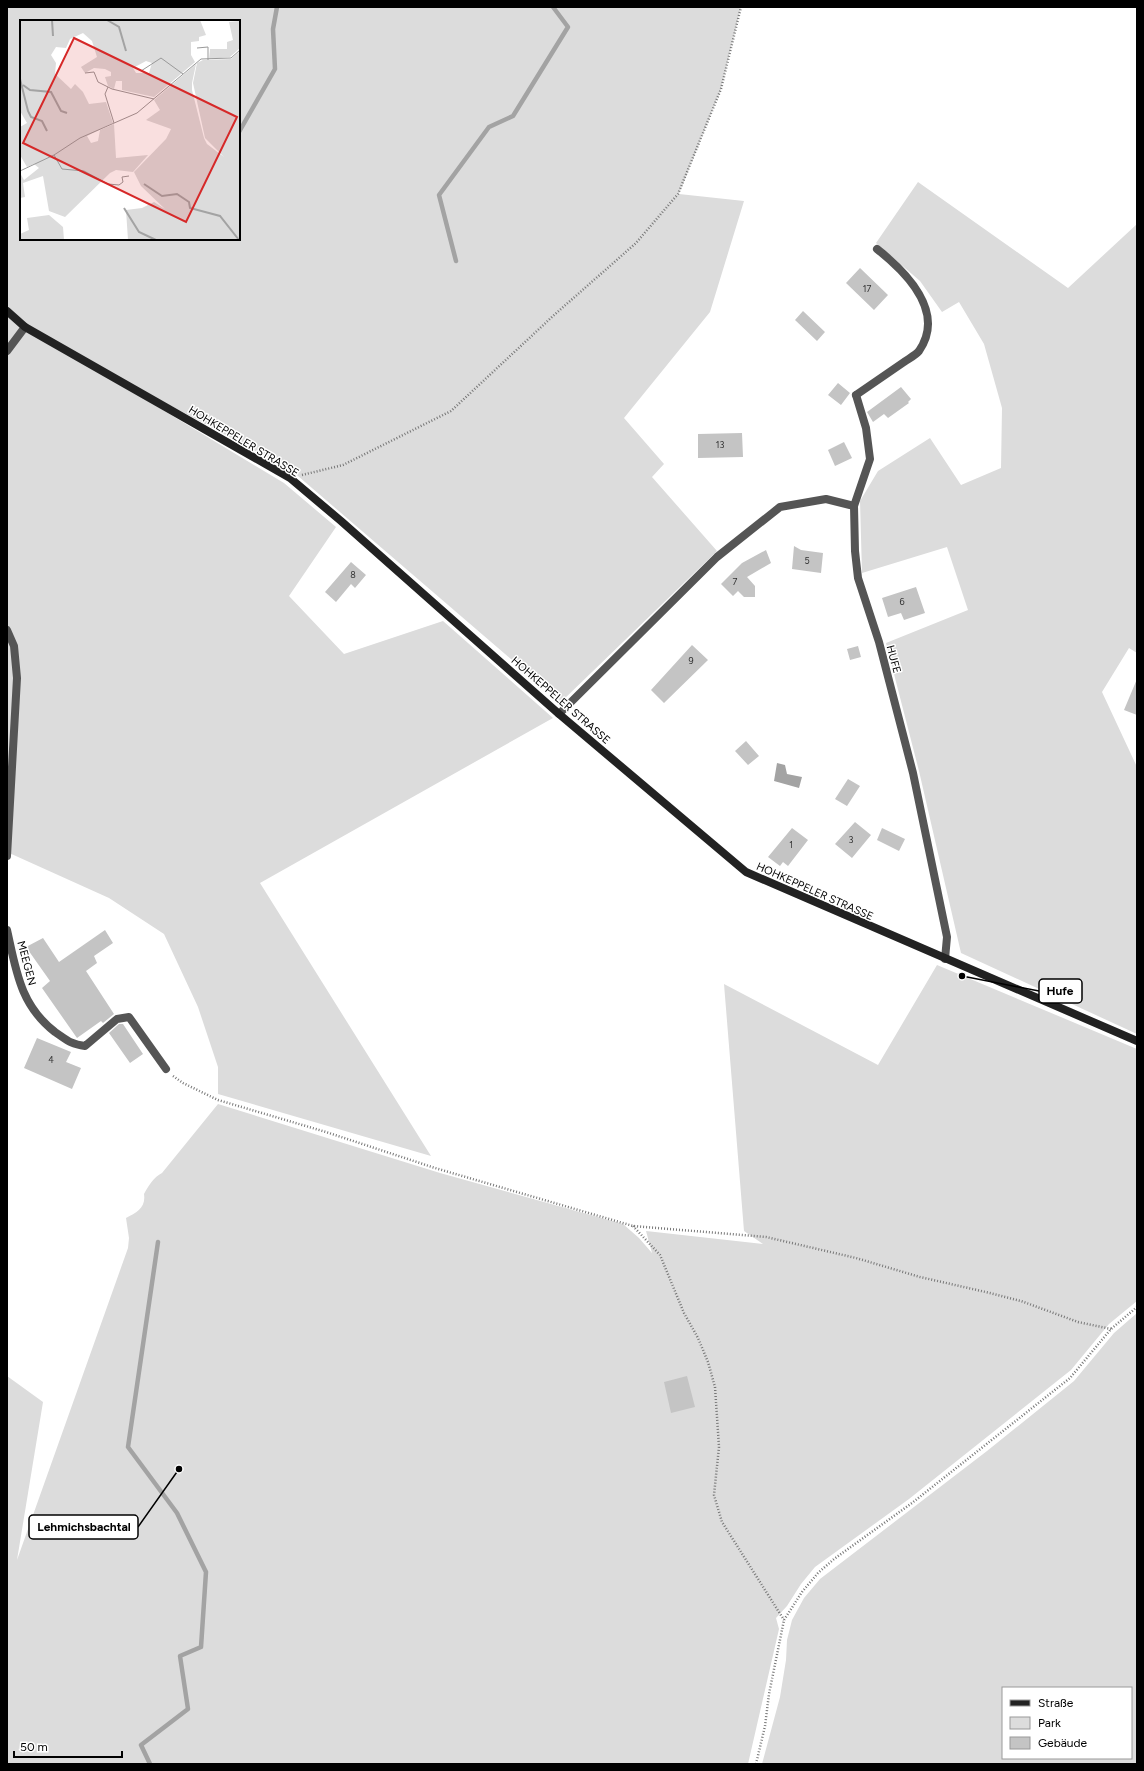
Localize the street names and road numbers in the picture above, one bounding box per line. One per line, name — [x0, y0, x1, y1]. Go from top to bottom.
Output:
street label: HOHKEPPELER STRASSE — [186, 403, 301, 480]
street label: HUFE — [884, 644, 903, 675]
street label: HOHKEPPELER STRASSE — [509, 654, 613, 747]
street label: HOHKEPPELER STRASSE — [754, 860, 875, 923]
street label: MEEGEN — [14, 939, 39, 987]

